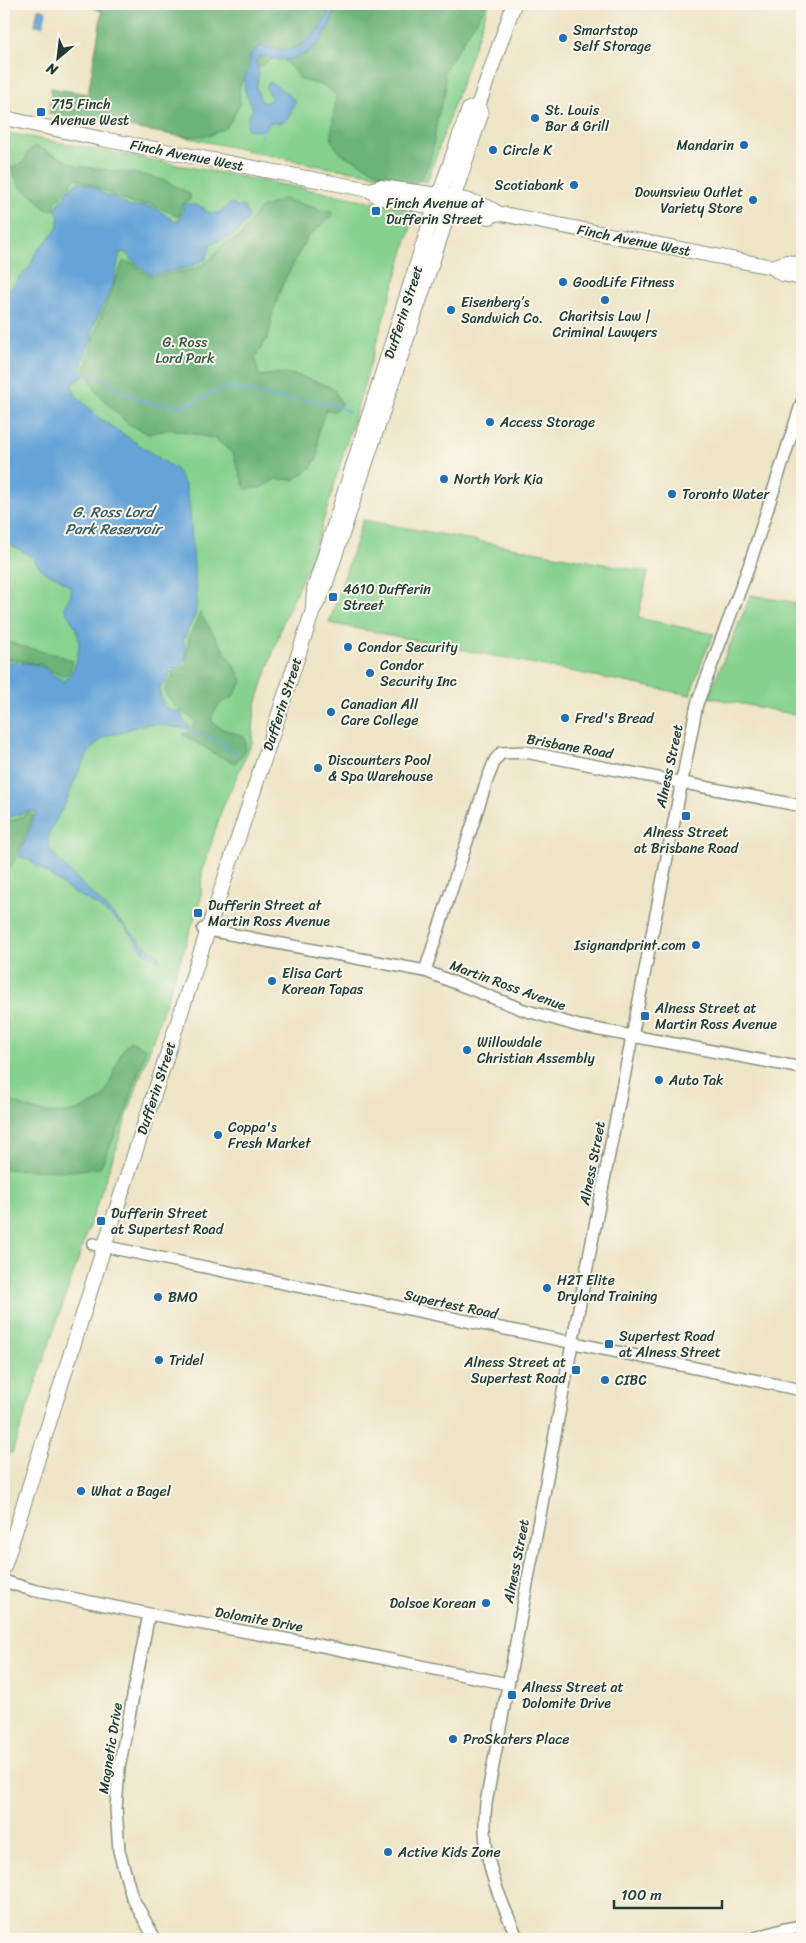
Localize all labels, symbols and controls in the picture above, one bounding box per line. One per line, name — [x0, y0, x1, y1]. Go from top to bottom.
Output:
place label: Smartstop Self Storage — [573, 18, 651, 59]
north arrow — [32, 32, 82, 82]
marker: Smartstop Self Storage — [557, 32, 569, 44]
text: N — [42, 56, 63, 83]
place label: 715 Finch Avenue West — [50, 92, 129, 133]
place label: St. Louis Bar & Grill — [545, 98, 610, 139]
marker: 715 Finch Avenue West — [35, 106, 47, 118]
marker: St. Louis Bar & Grill — [529, 112, 541, 124]
street label: Finch Avenue West — [128, 132, 246, 179]
place label: Mandarin — [676, 133, 734, 158]
place label: Circle K — [503, 138, 553, 163]
marker: Mandarin — [738, 139, 750, 151]
marker: Circle K — [487, 144, 499, 156]
place label: Scotiabank — [495, 173, 565, 198]
marker: Scotiabank — [568, 179, 580, 191]
place label: Downsview Outlet Variety Store — [635, 180, 743, 221]
place label: Finch Avenue at Dufferin Street — [386, 191, 485, 232]
marker: Downsview Outlet Variety Store — [747, 194, 759, 206]
marker: Finch Avenue at Dufferin Street — [370, 205, 382, 217]
street label: Finch Avenue West — [575, 217, 693, 264]
street label: Dufferin Street — [377, 262, 430, 362]
place label: GoodLife Fitness — [573, 270, 674, 295]
marker: GoodLife Fitness — [557, 276, 569, 288]
place label: Eisenberg’s Sandwich Co. — [461, 290, 543, 331]
marker: Charitsis Law | Criminal Lawyers — [599, 294, 611, 306]
marker: Eisenberg’s Sandwich Co. — [445, 304, 457, 316]
place label: Charitsis Law | Criminal Lawyers — [553, 304, 658, 345]
park label: G. Ross Lord Park — [156, 330, 215, 371]
place label: Access Storage — [499, 410, 595, 435]
marker: Access Storage — [484, 416, 496, 428]
place label: North York Kia — [454, 467, 543, 492]
marker: North York Kia — [438, 473, 450, 485]
place label: Toronto Water — [682, 482, 770, 507]
marker: Toronto Water — [666, 488, 678, 500]
water label: G. Ross Lord Park Reservoir — [65, 499, 164, 542]
place label: 4610 Dufferin Street — [343, 577, 431, 618]
marker: 4610 Dufferin Street — [327, 591, 339, 603]
place label: Condor Security — [358, 635, 459, 660]
marker: Condor Security — [342, 641, 354, 653]
place label: Condor Security Inc — [380, 653, 457, 694]
street label: Dufferin Street — [256, 654, 309, 754]
marker: Condor Security Inc — [364, 667, 376, 679]
place label: Canadian All Care College — [341, 692, 419, 733]
marker: Canadian All Care College — [325, 706, 337, 718]
place label: Fred's Bread — [575, 706, 655, 731]
marker: Fred's Bread — [559, 712, 571, 724]
street label: Alness Street — [648, 722, 691, 811]
street label: Brisbane Road — [525, 727, 617, 767]
place label: Discounters Pool & Spa Warehouse — [328, 748, 433, 789]
marker: Discounters Pool & Spa Warehouse — [312, 762, 324, 774]
marker: Alness Street at Brisbane Road — [680, 810, 692, 822]
place label: Alness Street at Brisbane Road — [634, 820, 740, 861]
place label: Dufferin Street at Martin Ross Avenue — [208, 893, 330, 934]
marker: Dufferin Street at Martin Ross Avenue — [192, 907, 204, 919]
place label: Isignandprint.com — [573, 933, 686, 958]
marker: Isignandprint.com — [690, 939, 702, 951]
street label: Martin Ross Avenue — [446, 953, 570, 1018]
place label: Elisa Cart Korean Tapas — [282, 961, 364, 1002]
marker: Elisa Cart Korean Tapas — [266, 975, 278, 987]
place label: Alness Street at Martin Ross Avenue — [654, 996, 777, 1037]
marker: Alness Street at Martin Ross Avenue — [639, 1010, 651, 1022]
place label: Willowdale Christian Assembly — [477, 1030, 595, 1071]
street label: Dufferin Street — [130, 1038, 183, 1138]
marker: Willowdale Christian Assembly — [461, 1044, 473, 1056]
place label: Auto Tak — [668, 1068, 724, 1093]
marker: Auto Tak — [653, 1074, 665, 1086]
place label: Coppa's Fresh Market — [228, 1115, 312, 1156]
street label: Alness Street — [572, 1119, 613, 1208]
marker: Coppa's Fresh Market — [212, 1129, 224, 1141]
place label: Dufferin Street at Supertest Road — [111, 1201, 225, 1242]
marker: Dufferin Street at Supertest Road — [95, 1215, 107, 1227]
place label: H2T Elite Dryland Training — [557, 1268, 658, 1309]
street label: Supertest Road — [402, 1282, 502, 1327]
marker: H2T Elite Dryland Training — [541, 1282, 553, 1294]
place label: BMO — [168, 1285, 198, 1310]
marker: BMO — [152, 1291, 164, 1303]
place label: Supertest Road at Alness Street — [619, 1324, 721, 1365]
marker: Supertest Road at Alness Street — [603, 1338, 615, 1350]
place label: Tridel — [169, 1348, 205, 1373]
place label: Alness Street at Supertest Road — [463, 1350, 568, 1391]
marker: Tridel — [153, 1354, 165, 1366]
marker: Alness Street at Supertest Road — [570, 1364, 582, 1376]
place label: CIBC — [615, 1368, 647, 1393]
marker: CIBC — [599, 1374, 611, 1386]
place label: What a Bagel — [91, 1479, 172, 1504]
marker: What a Bagel — [75, 1485, 87, 1497]
street label: Alness Street — [496, 1517, 537, 1606]
place label: Dolsoe Korean — [389, 1591, 476, 1616]
marker: Dolsoe Korean — [480, 1597, 492, 1609]
street label: Dolomite Drive — [213, 1599, 305, 1640]
place label: Alness Street at Dolomite Drive — [521, 1675, 624, 1716]
marker: Alness Street at Dolomite Drive — [506, 1689, 518, 1701]
street label: Magnetic Drive — [91, 1701, 130, 1796]
place label: ProSkaters Place — [463, 1727, 570, 1752]
marker: ProSkaters Place — [447, 1733, 459, 1745]
place label: Active Kids Zone — [397, 1840, 501, 1865]
marker: Active Kids Zone — [382, 1846, 394, 1858]
scale bar — [614, 1878, 721, 1910]
text: 100 m — [621, 1882, 662, 1908]

